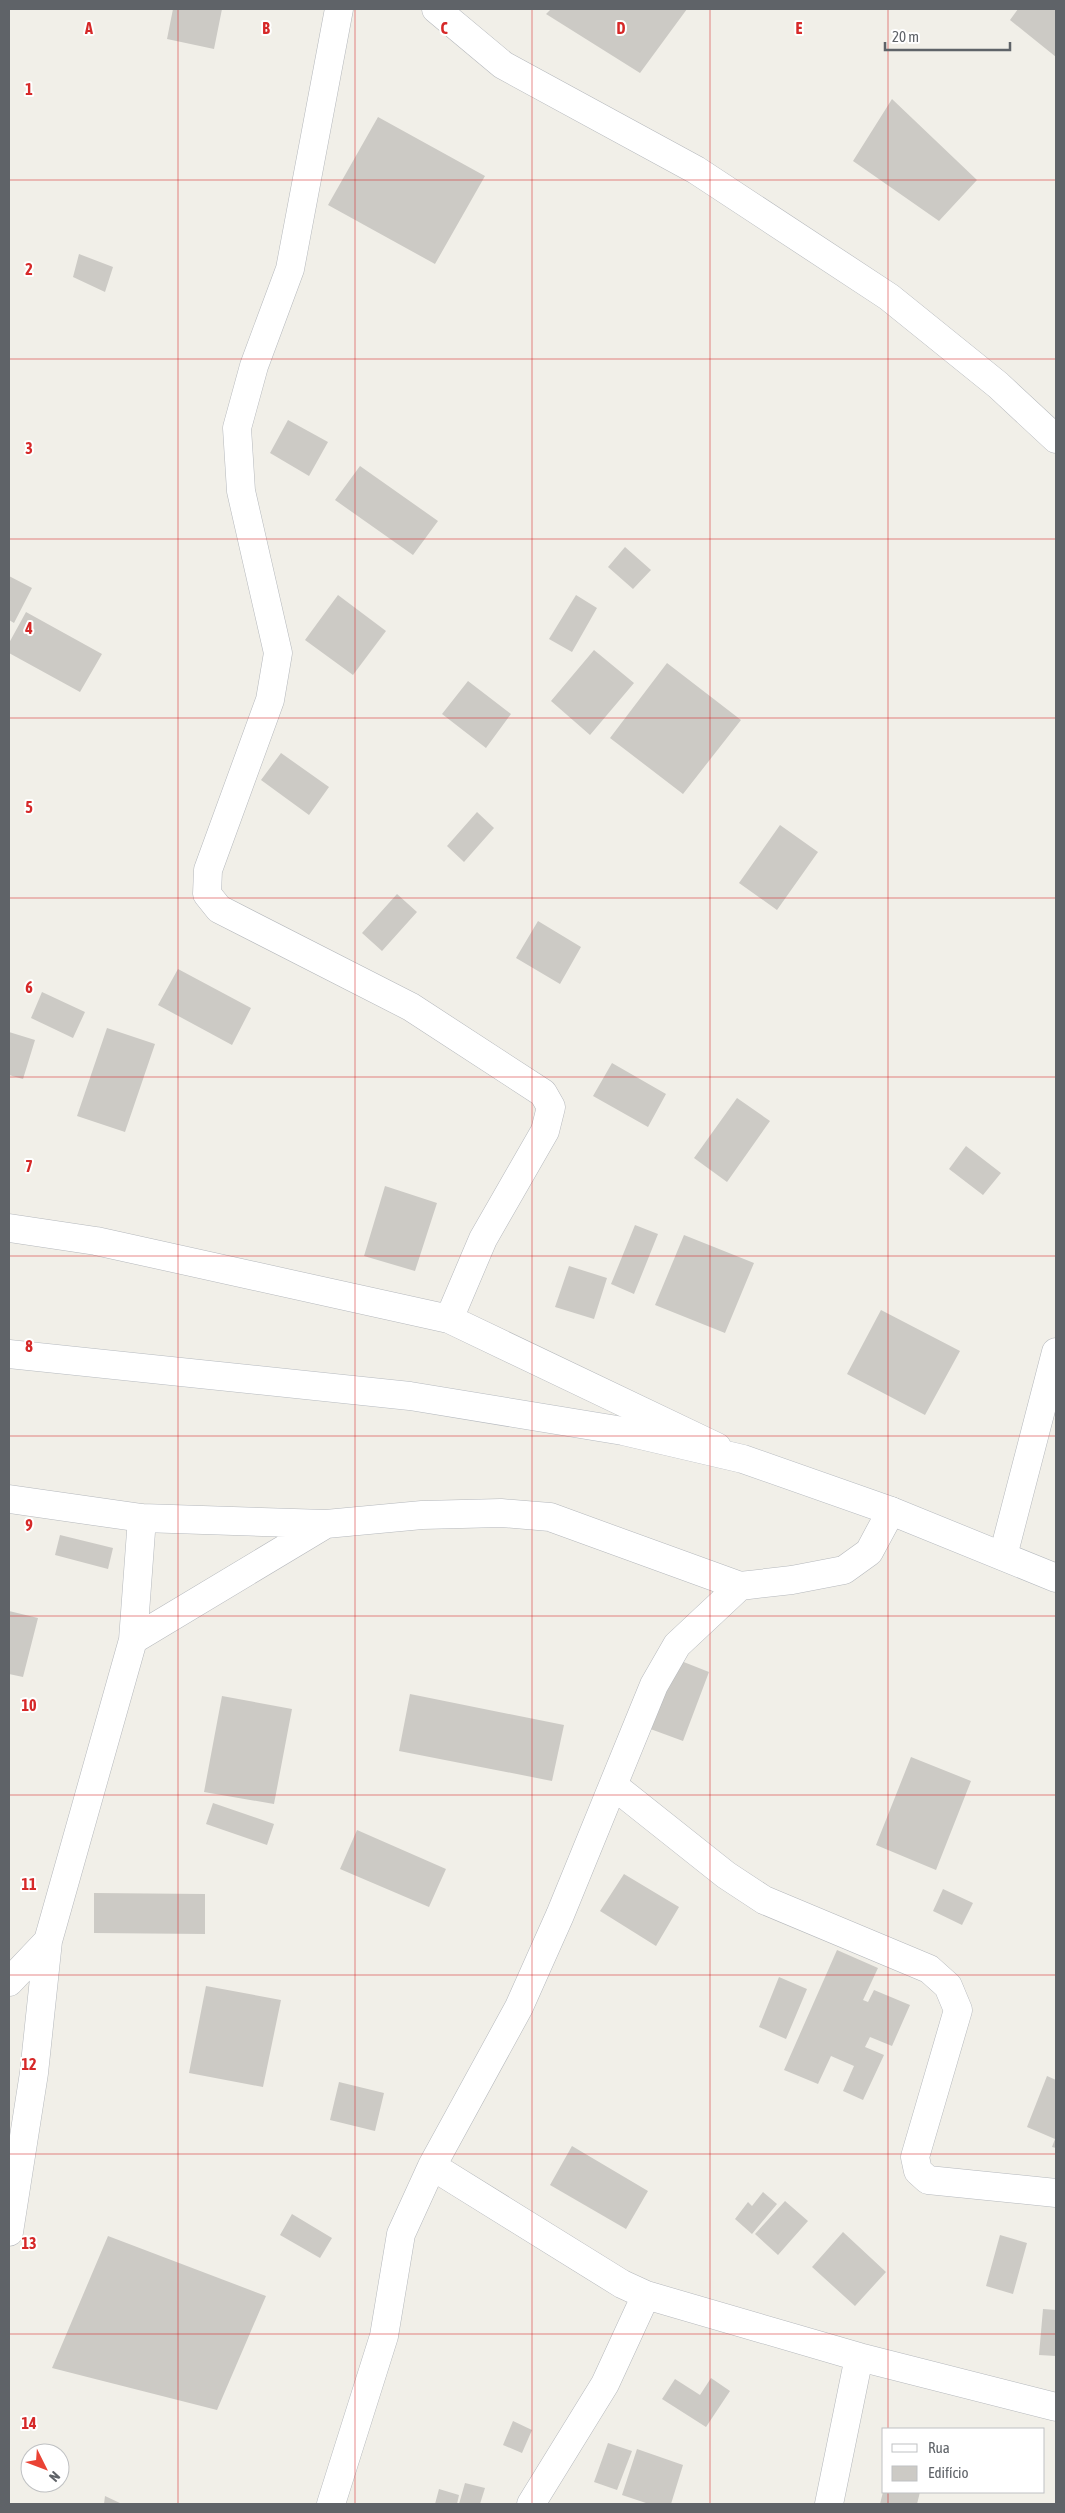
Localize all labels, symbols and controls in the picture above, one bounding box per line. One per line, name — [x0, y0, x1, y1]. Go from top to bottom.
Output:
text: A — [84, 19, 93, 37]
text: B — [262, 19, 270, 37]
text: C — [440, 19, 448, 37]
text: D — [617, 19, 626, 37]
text: E — [796, 19, 803, 37]
scale bar — [885, 20, 1010, 52]
text: 20 m — [892, 28, 919, 45]
text: 1 — [25, 80, 33, 98]
text: 2 — [25, 260, 33, 278]
text: 3 — [25, 439, 33, 457]
text: 4 — [24, 619, 33, 637]
text: 5 — [25, 798, 33, 816]
text: 6 — [25, 978, 33, 996]
text: 7 — [25, 1157, 33, 1175]
text: 8 — [25, 1337, 33, 1355]
text: 9 — [25, 1516, 33, 1534]
text: 10 — [21, 1696, 37, 1714]
text: 11 — [21, 1875, 37, 1893]
text: 12 — [21, 2055, 37, 2073]
text: 13 — [21, 2234, 37, 2252]
text: 14 — [21, 2414, 37, 2432]
legend — [882, 2428, 1045, 2493]
text: Rua — [928, 2439, 950, 2456]
north arrow — [20, 2443, 70, 2493]
text: Edifício — [928, 2464, 969, 2481]
text: N — [46, 2468, 63, 2485]

